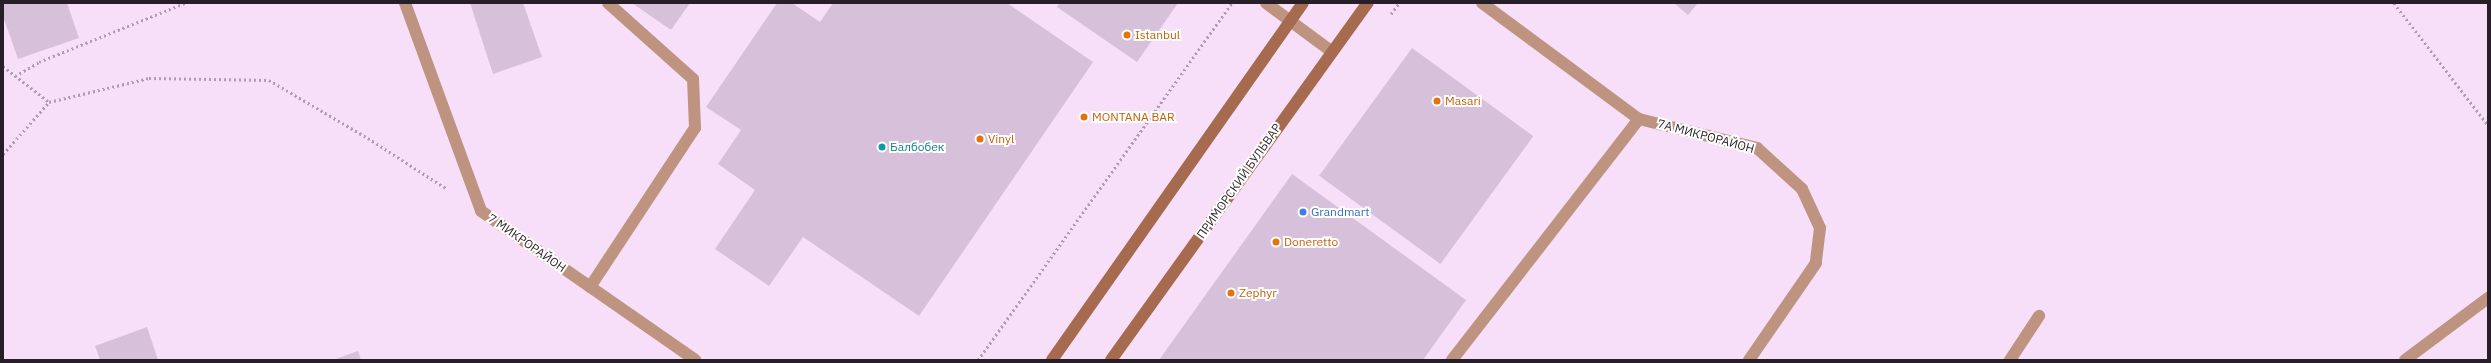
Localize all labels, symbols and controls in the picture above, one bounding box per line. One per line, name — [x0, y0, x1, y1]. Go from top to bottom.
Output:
place label: Istanbul — [1135, 28, 1180, 42]
marker: Istanbul — [1122, 30, 1132, 40]
place label: Masari — [1445, 94, 1481, 108]
marker: Masari — [1432, 96, 1442, 106]
place label: MONTANA BAR — [1092, 110, 1175, 124]
marker: MONTANA BAR — [1079, 112, 1089, 122]
street label: 7А МИКРОРАЙОН — [1656, 116, 1756, 156]
street label: ПРИМОРСКИЙ БУЛЬВАР — [1194, 121, 1284, 241]
place label: Vinyl — [988, 132, 1014, 146]
marker: Vinyl — [975, 134, 985, 144]
place label: Балбобек — [890, 140, 944, 154]
marker: Балбобек — [877, 142, 887, 152]
place label: Grandmart — [1311, 205, 1369, 219]
marker: Grandmart — [1298, 207, 1308, 217]
street label: 7 МИКРОРАЙОН — [485, 211, 569, 275]
place label: Doneretto — [1284, 235, 1338, 249]
marker: Doneretto — [1271, 237, 1281, 247]
place label: Zephyr — [1239, 286, 1277, 300]
marker: Zephyr — [1226, 288, 1236, 298]

